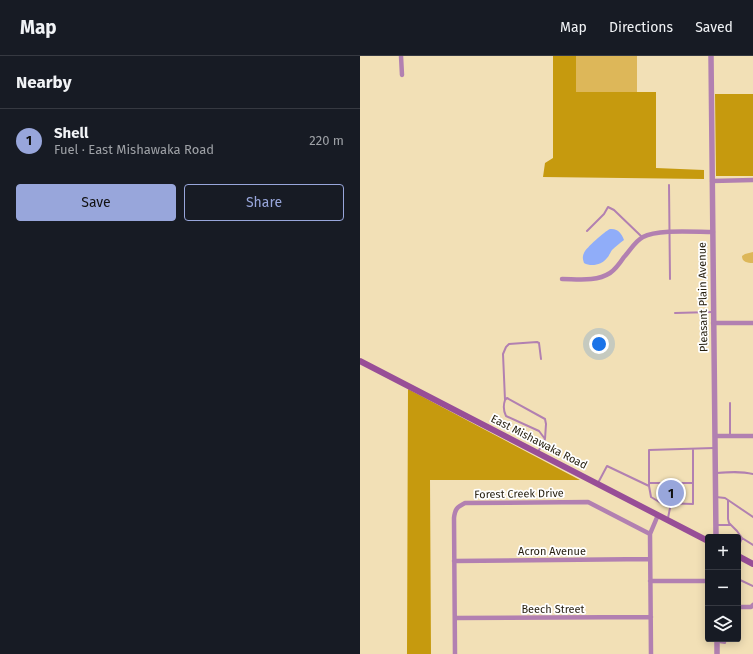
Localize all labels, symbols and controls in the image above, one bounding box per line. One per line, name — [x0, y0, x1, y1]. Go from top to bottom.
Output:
text: Map — [20, 16, 57, 39]
text: Map — [560, 19, 587, 36]
text: Directions — [609, 19, 673, 36]
text: Saved — [695, 19, 733, 36]
text: Nearby — [16, 72, 71, 93]
text: Shell — [54, 124, 88, 142]
text: 1 — [26, 133, 32, 148]
text: 220 m — [309, 133, 344, 148]
text: Fuel · East Mishawaka Road — [54, 142, 214, 157]
button: Save — [16, 184, 176, 221]
button: Share — [184, 184, 344, 221]
street label: Pleasant Plain Avenue — [696, 242, 710, 352]
your location — [589, 334, 609, 354]
street label: East Mishawaka Road — [489, 412, 589, 472]
pin: 1 — [658, 478, 684, 508]
street label: Forest Creek Drive — [474, 487, 564, 501]
map controls — [705, 534, 741, 642]
button: + — [705, 534, 741, 570]
street label: Acron Avenue — [518, 545, 586, 558]
button: − — [705, 570, 741, 606]
street label: Beech Street — [521, 603, 585, 616]
button: layers — [705, 606, 741, 642]

